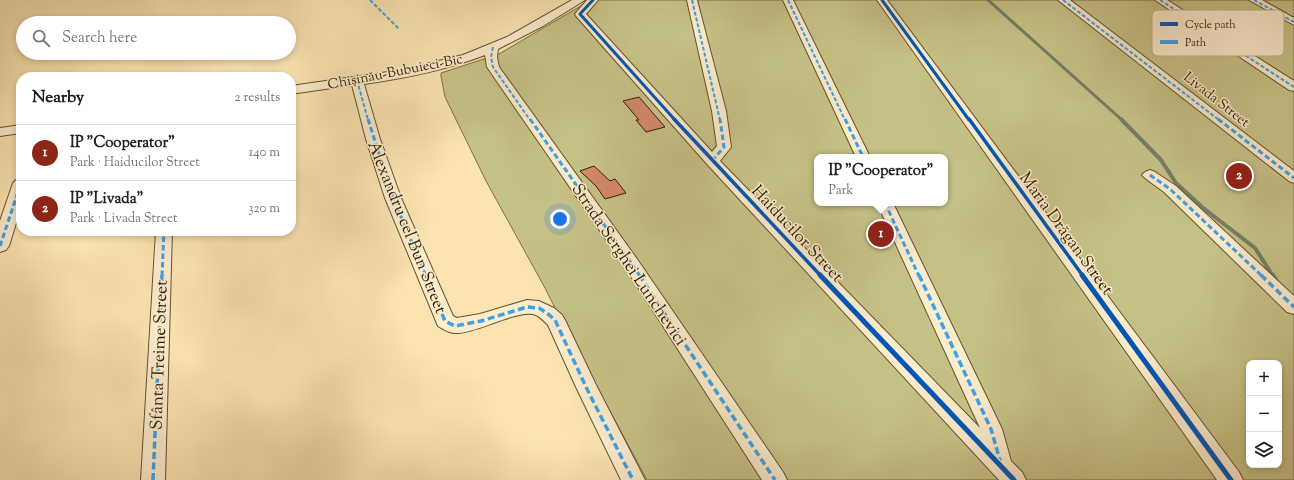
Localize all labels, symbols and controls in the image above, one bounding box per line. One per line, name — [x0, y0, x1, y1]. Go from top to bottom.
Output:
legend — [1152, 10, 1284, 56]
search box — [16, 16, 296, 60]
text: Cycle path — [1185, 17, 1236, 33]
icon: search — [30, 27, 52, 49]
text: Search here — [62, 28, 137, 49]
text: Path — [1185, 35, 1207, 51]
street label: Chișinău-Bubuieci-Bîc — [326, 50, 465, 96]
street label: Livada Street — [1178, 68, 1253, 133]
text: Nearby — [32, 86, 84, 110]
text: 2 results — [235, 89, 280, 107]
text: IP "Cooperator" — [70, 133, 175, 154]
street label: Alexandru cel Bun Street — [360, 138, 452, 318]
text: 1 — [43, 144, 47, 162]
text: 140 m — [249, 144, 280, 162]
text: Park · Haiducilor Street — [70, 154, 200, 172]
popup — [814, 154, 948, 206]
text: IP "Cooperator" — [829, 161, 933, 182]
pin: 2 — [1226, 161, 1252, 191]
street label: Maria Drăgan Street — [1012, 168, 1118, 301]
street label: Strada Serghei Lunchevici — [565, 179, 692, 351]
street label: Haiducilor Street — [745, 180, 848, 289]
text: Park — [829, 182, 853, 200]
text: IP "Livada" — [70, 189, 143, 210]
text: 2 — [42, 200, 48, 218]
text: 320 m — [248, 200, 280, 218]
your location — [550, 209, 570, 229]
text: Park · Livada Street — [70, 210, 177, 228]
pin: 1 — [868, 219, 894, 249]
street label: Sfânta Treime Street — [145, 280, 175, 430]
map controls — [1246, 360, 1282, 468]
button: + — [1246, 360, 1282, 396]
button: − — [1246, 396, 1282, 432]
button: layers — [1246, 432, 1282, 468]

